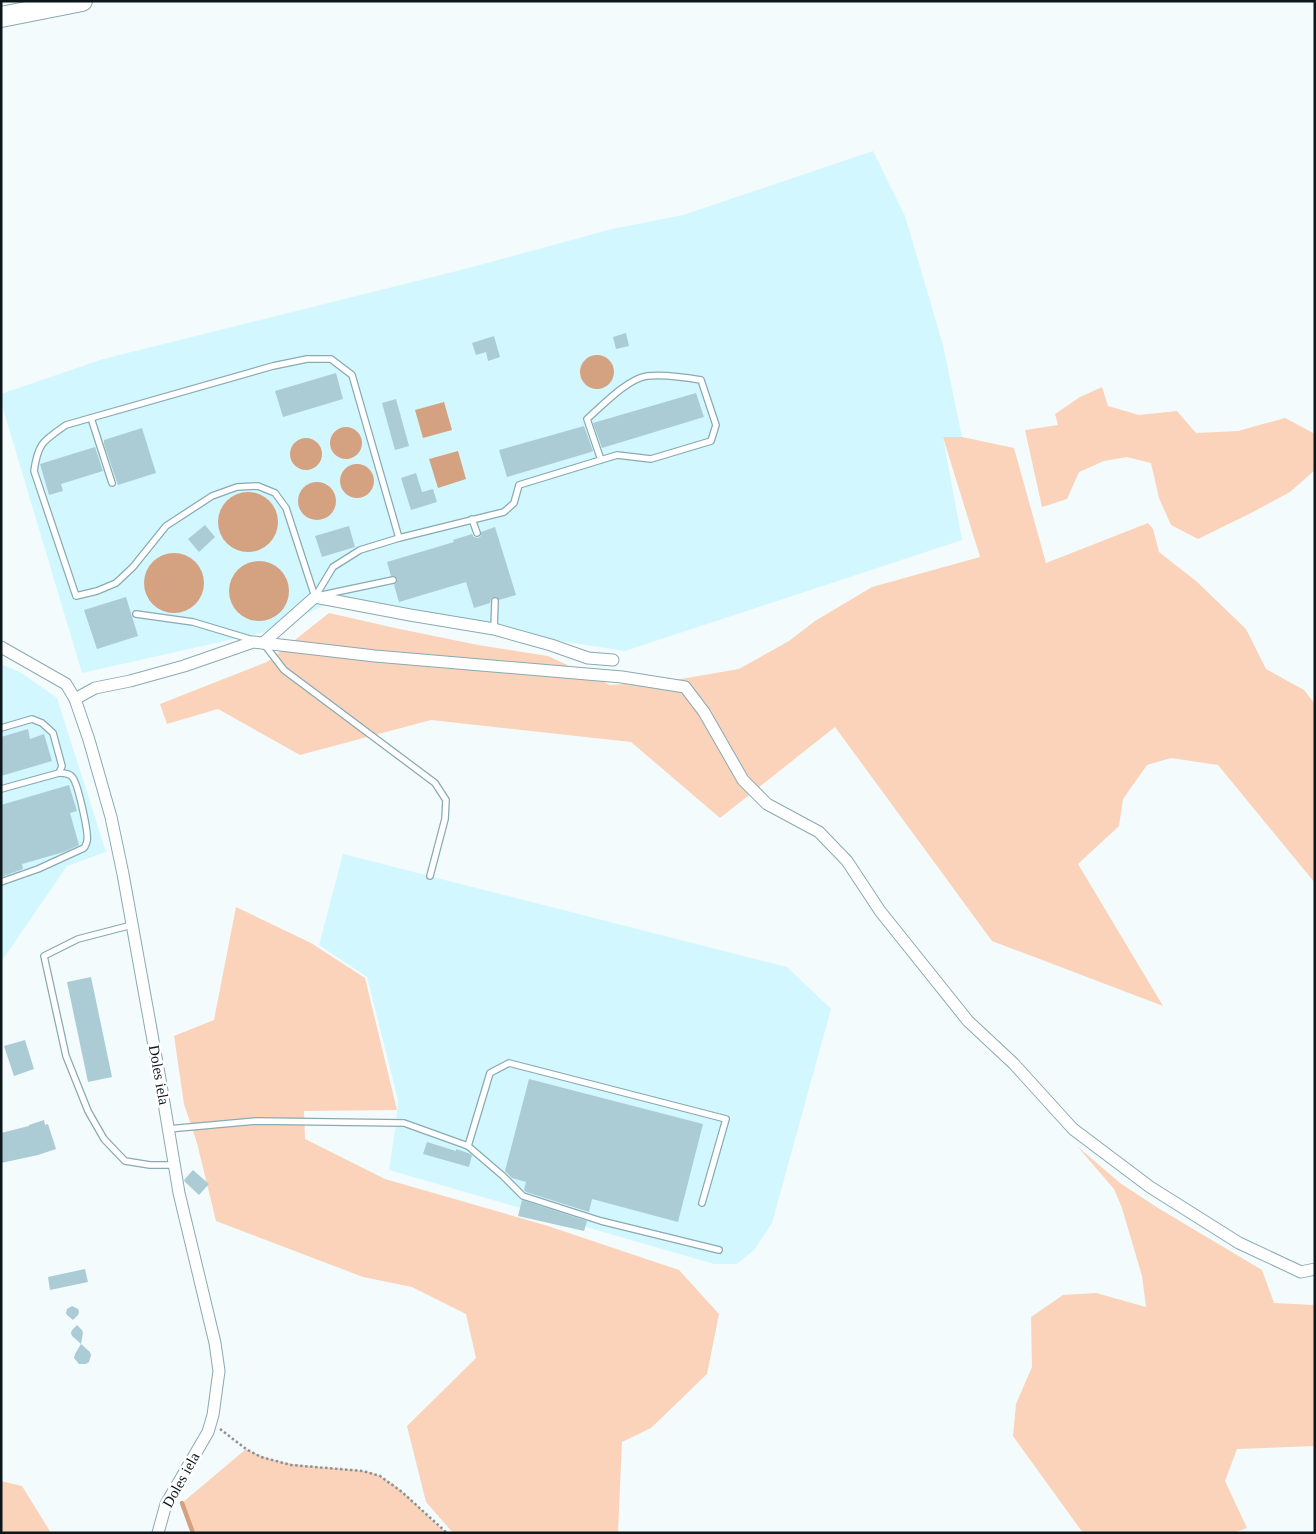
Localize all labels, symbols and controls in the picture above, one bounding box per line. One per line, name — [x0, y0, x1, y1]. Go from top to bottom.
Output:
street label: Doles iela — [146, 1044, 172, 1106]
street label: Doles iela — [159, 1449, 203, 1510]

